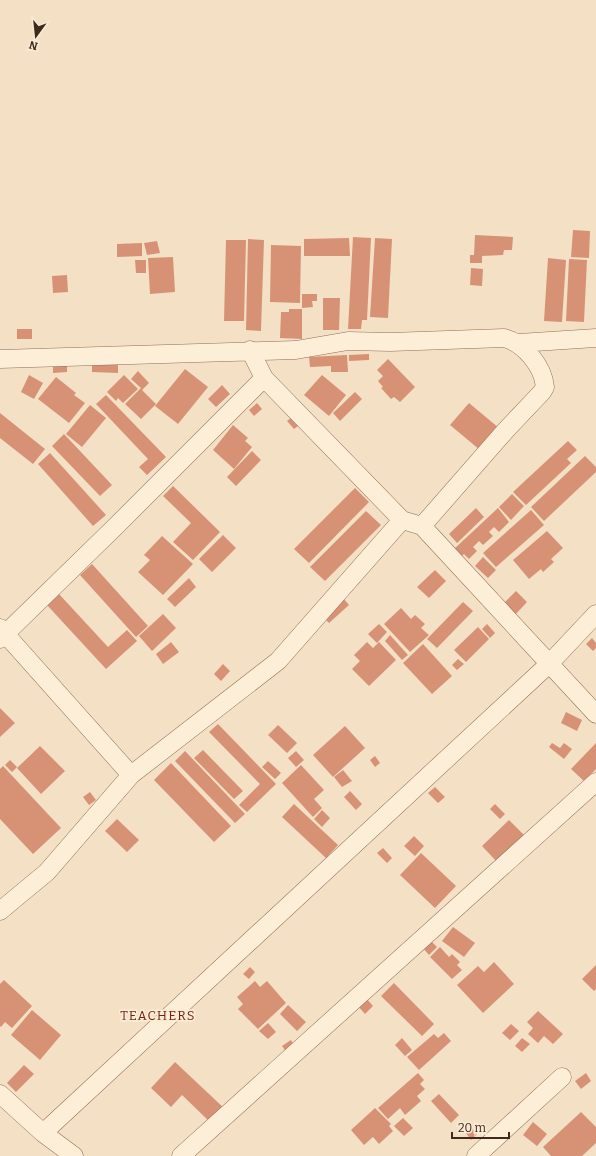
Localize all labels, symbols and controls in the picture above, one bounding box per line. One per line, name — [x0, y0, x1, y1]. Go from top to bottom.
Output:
north arrow — [16, 16, 56, 56]
text: N — [27, 38, 39, 53]
district label: TEACHERS — [120, 1008, 196, 1023]
scale bar — [452, 1114, 509, 1140]
text: 20 m — [458, 1121, 487, 1135]

